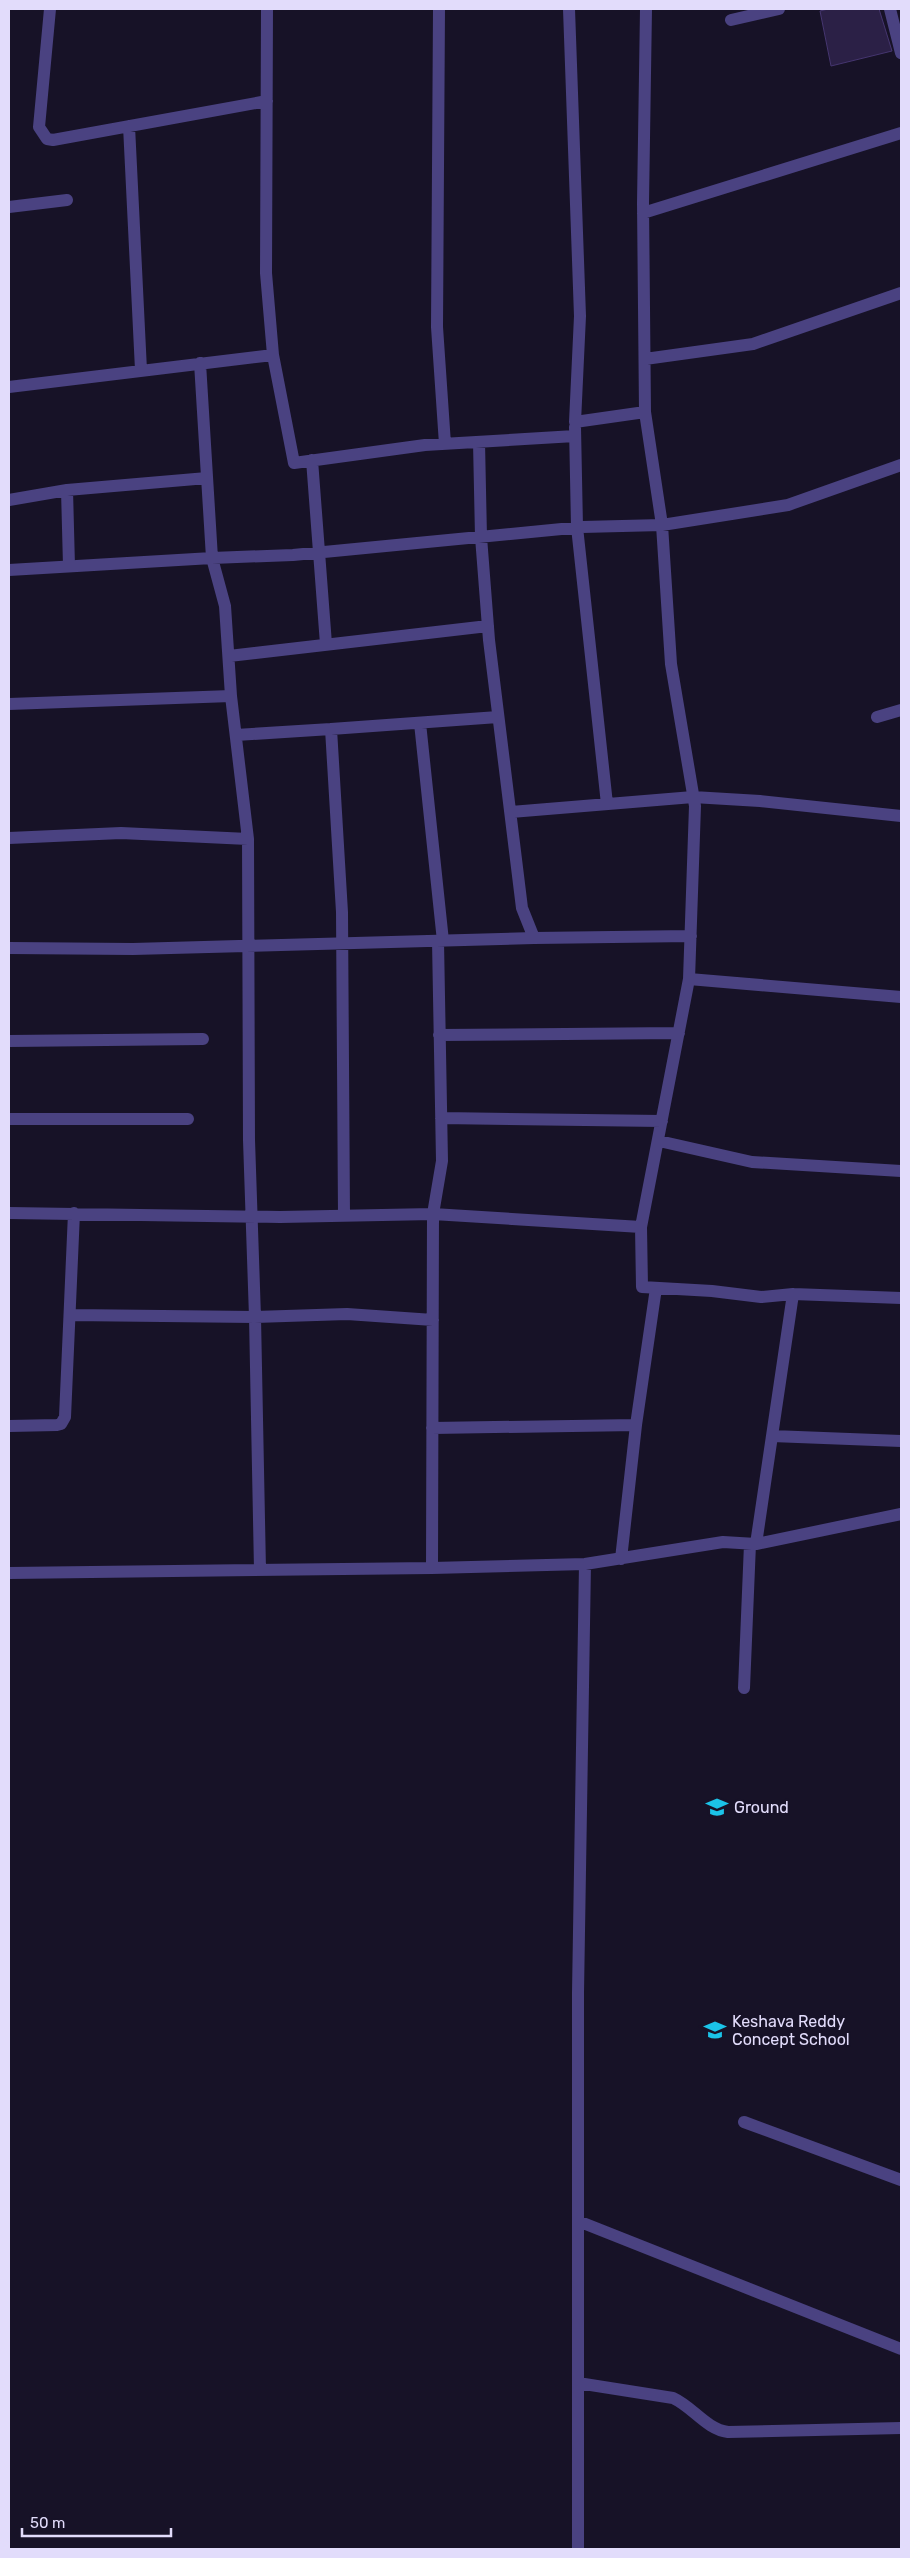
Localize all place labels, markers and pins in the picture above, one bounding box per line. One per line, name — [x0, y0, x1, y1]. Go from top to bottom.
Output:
school or university icon: Ground — [704, 1794, 730, 1820]
place label: Ground — [734, 1798, 789, 1817]
place label: Keshava Reddy Concept School — [732, 2012, 850, 2049]
school or university icon: Keshava Reddy Concept School — [702, 2017, 728, 2043]

